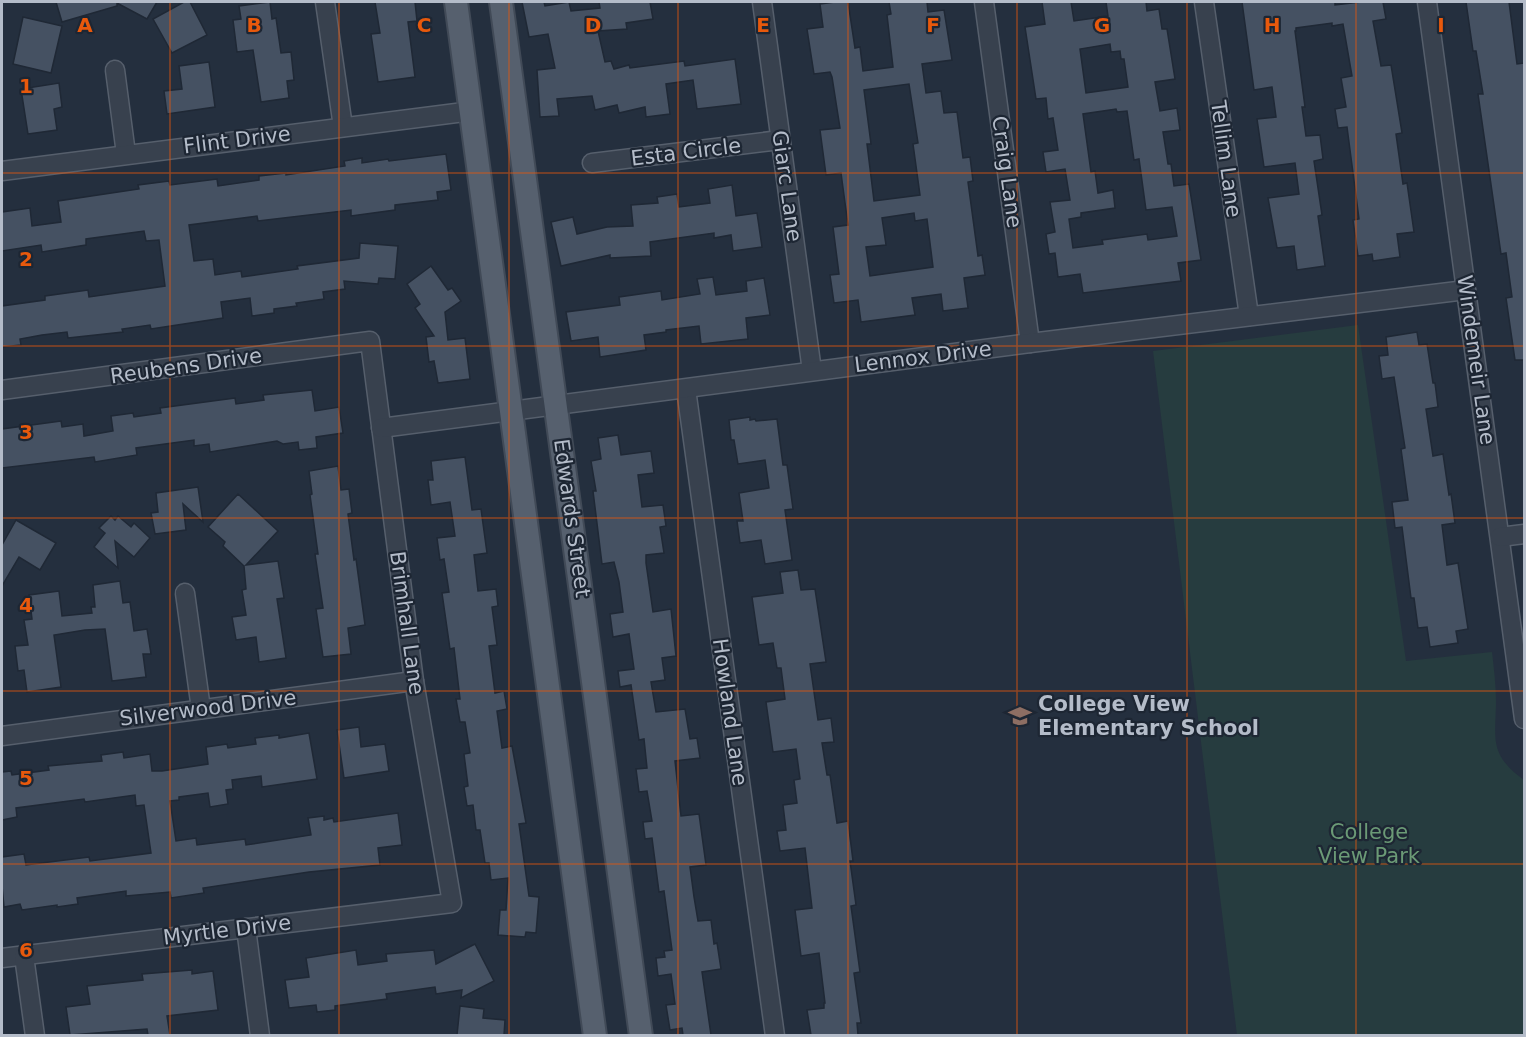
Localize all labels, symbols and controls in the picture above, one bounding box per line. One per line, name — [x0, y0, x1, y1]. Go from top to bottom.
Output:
text: A — [77, 13, 93, 37]
text: B — [246, 13, 262, 37]
text: C — [417, 13, 431, 37]
text: D — [585, 13, 601, 37]
text: E — [756, 13, 770, 37]
text: F — [926, 13, 940, 37]
text: G — [1094, 13, 1110, 37]
text: H — [1264, 13, 1280, 37]
text: I — [1437, 13, 1445, 37]
text: 1 — [19, 74, 33, 98]
street label: Tellim Lane — [1206, 98, 1246, 219]
street label: Craig Lane — [987, 114, 1027, 230]
street label: Flint Drive — [182, 122, 292, 158]
street label: Giarc Lane — [767, 129, 807, 243]
street label: Esta Circle — [629, 133, 743, 171]
text: 2 — [19, 247, 33, 271]
street label: Windemeir Lane — [1452, 274, 1500, 446]
street label: Lennox Drive — [853, 337, 993, 377]
street label: Reubens Drive — [109, 343, 263, 389]
text: 3 — [19, 420, 33, 444]
street label: Edwards Street — [549, 437, 595, 599]
street label: Brimhall Lane — [385, 550, 429, 696]
text: 4 — [19, 593, 33, 617]
street label: Howland Lane — [708, 637, 752, 787]
street label: Silverwood Drive — [118, 685, 298, 731]
place label: College View Elementary School — [1038, 692, 1259, 740]
school or university icon: College View Elementary School — [1007, 703, 1033, 729]
text: 5 — [19, 766, 33, 790]
park label: College View Park — [1318, 820, 1421, 868]
street label: Myrtle Drive — [162, 910, 292, 950]
text: 6 — [19, 938, 33, 962]

